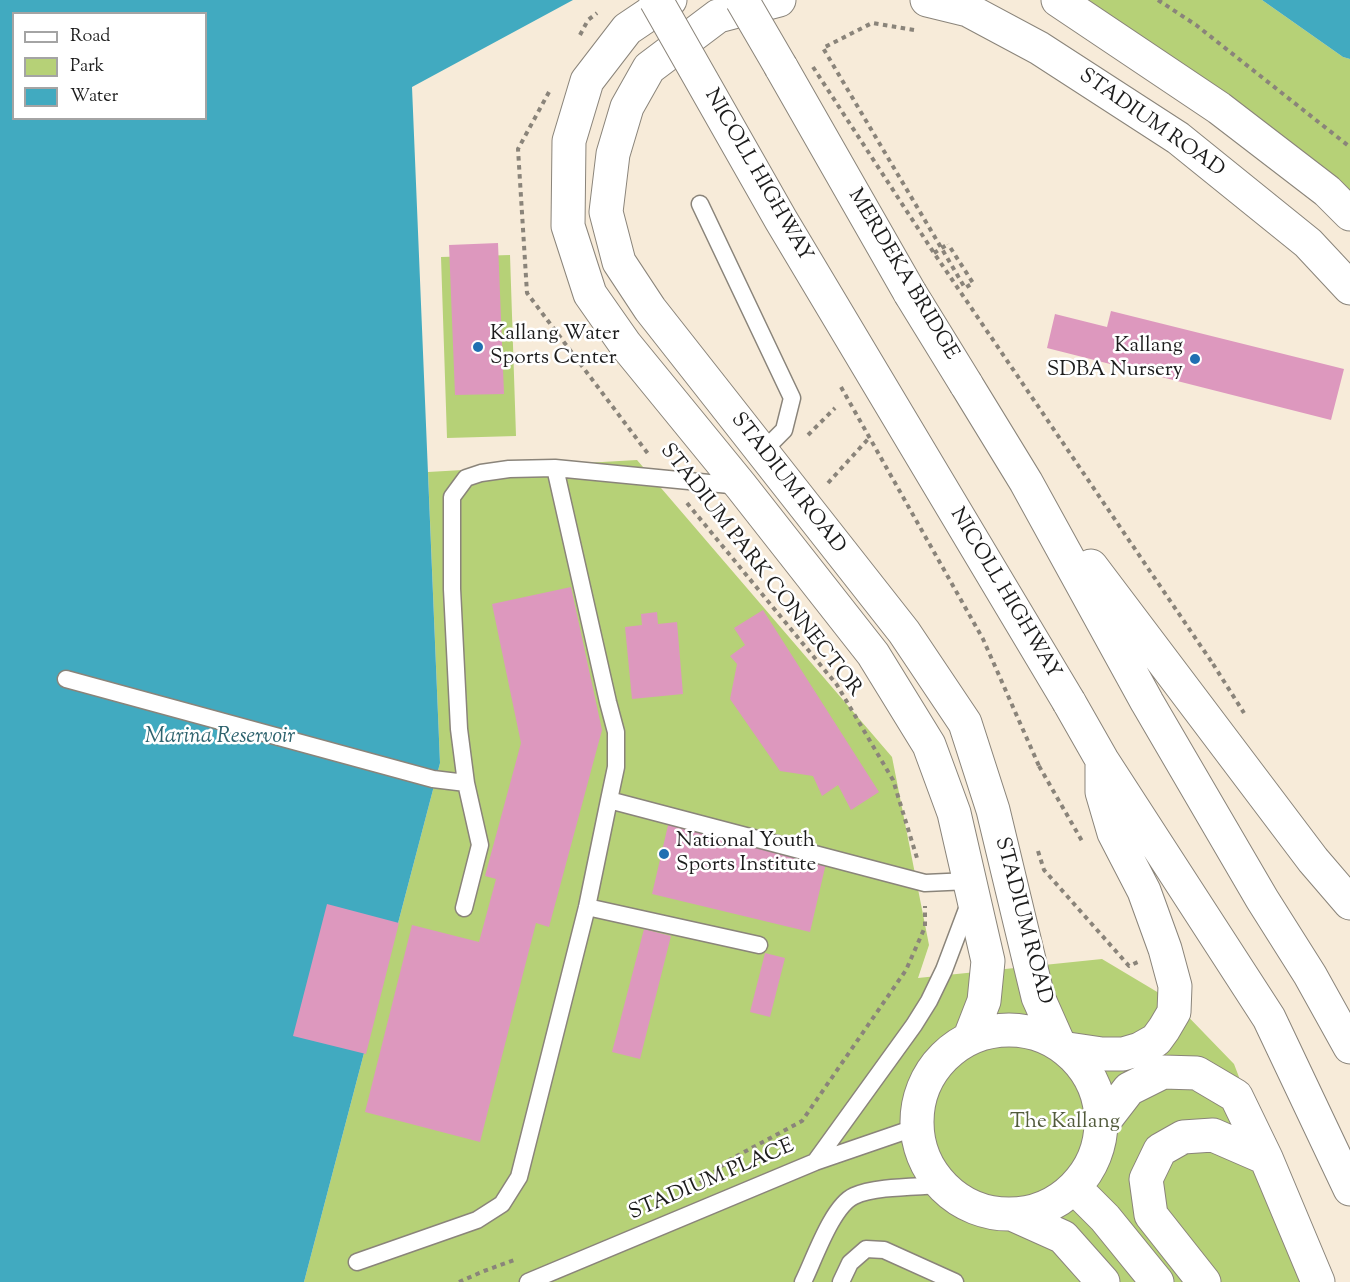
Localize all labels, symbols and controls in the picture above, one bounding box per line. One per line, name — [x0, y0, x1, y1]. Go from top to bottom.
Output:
legend — [12, 12, 207, 120]
text: Road — [70, 24, 110, 50]
text: Park — [70, 54, 104, 80]
street label: STADIUM ROAD — [1073, 64, 1229, 184]
text: Water — [70, 84, 118, 110]
street label: NICOLL HIGHWAY — [697, 85, 817, 267]
street label: MERDEKA BRIDGE — [841, 185, 963, 365]
place label: Kallang Water Sports Center — [490, 322, 620, 372]
place label: Kallang SDBA Nursery — [1047, 334, 1183, 384]
marker: Kallang Water Sports Center — [471, 340, 485, 354]
marker: Kallang SDBA Nursery — [1188, 352, 1202, 366]
street label: STADIUM ROAD — [724, 409, 850, 559]
street label: STADIUM PARK CONNECTOR — [653, 440, 867, 702]
street label: NICOLL HIGHWAY — [943, 504, 1065, 684]
water label: Marina Reservoir — [145, 725, 295, 751]
place label: National Youth Sports Institute — [676, 829, 816, 879]
street label: STADIUM ROAD — [988, 835, 1056, 1007]
marker: National Youth Sports Institute — [657, 847, 671, 861]
park label: The Kallang — [1010, 1110, 1120, 1136]
street label: STADIUM PLACE — [626, 1135, 798, 1227]

